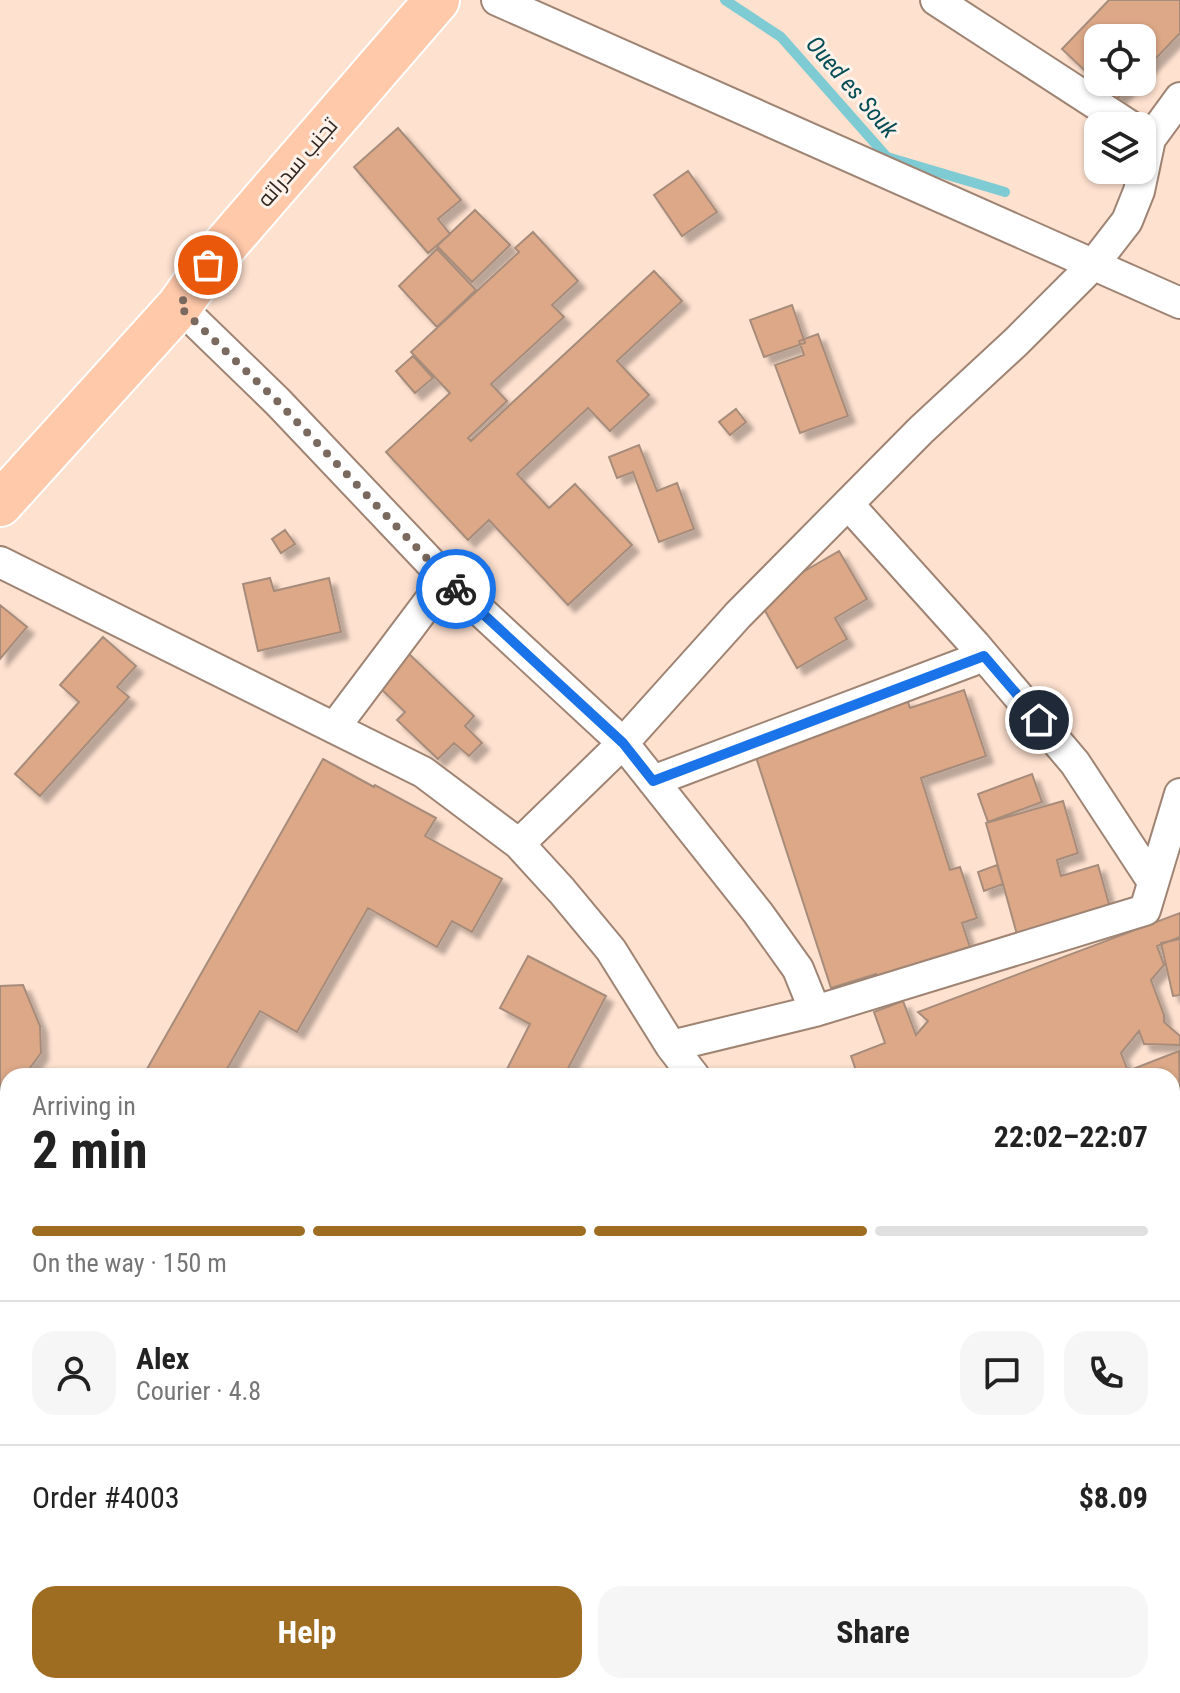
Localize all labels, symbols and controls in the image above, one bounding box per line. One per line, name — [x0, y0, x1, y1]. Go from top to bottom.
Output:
map controls — [1084, 24, 1156, 184]
button: locate — [1084, 24, 1156, 96]
water label: Oued es Souk — [800, 30, 904, 144]
button: layers — [1084, 112, 1156, 184]
street label: تجنب سدراته — [252, 113, 343, 212]
pin — [174, 231, 242, 299]
icon: bag — [186, 243, 230, 287]
courier — [416, 549, 496, 629]
icon: bike — [434, 567, 478, 611]
pin — [1005, 686, 1073, 754]
icon: home — [1017, 698, 1061, 742]
text: Arriving in — [32, 1091, 136, 1121]
text: 22:02–22:07 — [994, 1119, 1148, 1154]
text: 2 min — [32, 1120, 148, 1181]
text: On the way · 150 m — [32, 1248, 227, 1278]
button: person — [32, 1331, 116, 1415]
button: chat — [960, 1331, 1044, 1415]
button: phone — [1064, 1331, 1148, 1415]
text: Alex — [136, 1341, 189, 1376]
text: Courier · 4.8 — [136, 1376, 261, 1406]
text: Order #4003 — [32, 1480, 180, 1515]
text: $8.09 — [1079, 1480, 1148, 1515]
button: Help — [32, 1586, 582, 1678]
button: Share — [598, 1586, 1148, 1678]

